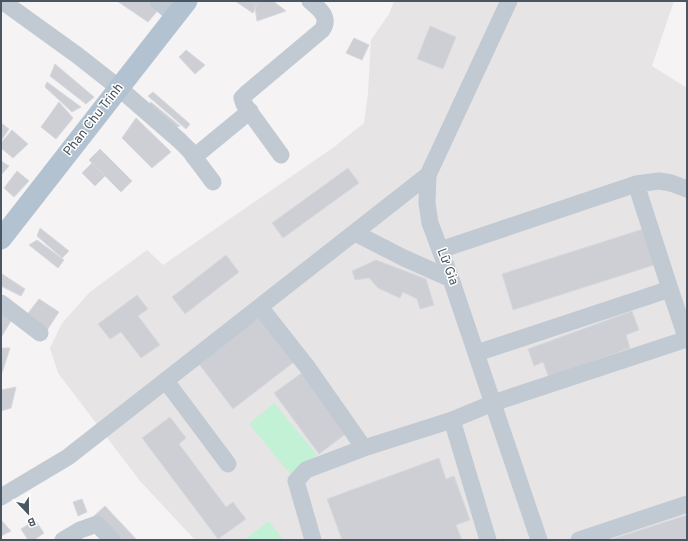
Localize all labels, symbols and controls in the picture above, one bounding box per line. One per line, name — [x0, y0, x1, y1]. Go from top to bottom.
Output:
street label: Phan Chu Trinh — [61, 80, 127, 160]
street label: Lữ Gia — [433, 246, 461, 288]
north arrow — [8, 493, 48, 533]
text: B — [25, 513, 38, 529]

